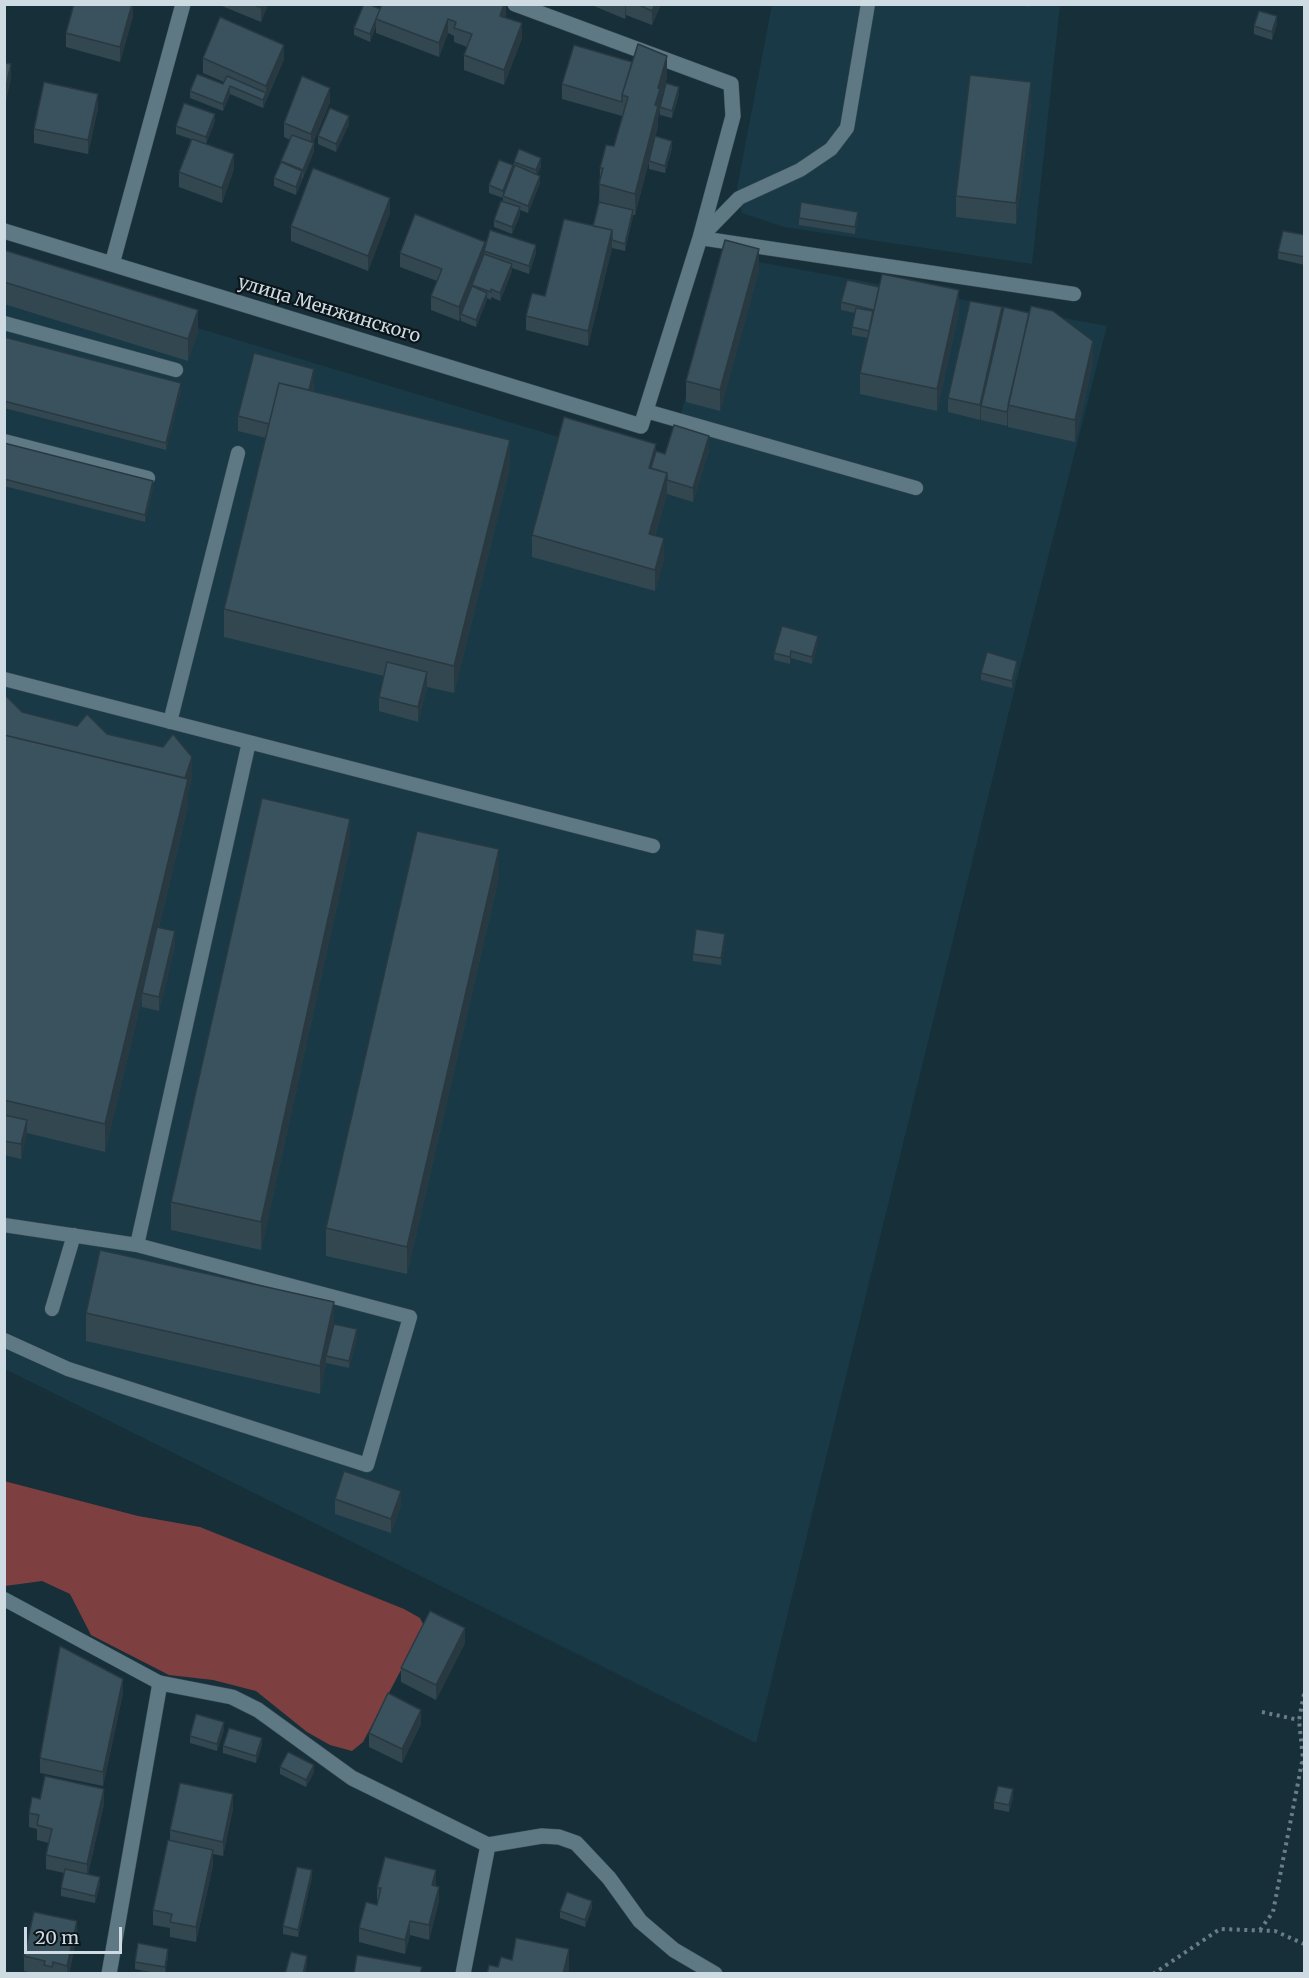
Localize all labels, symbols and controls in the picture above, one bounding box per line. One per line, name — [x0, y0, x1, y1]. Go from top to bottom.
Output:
street label: улица Менжинского — [235, 272, 423, 348]
scale bar — [27, 1915, 124, 1953]
text: 20 m — [35, 1926, 79, 1949]

